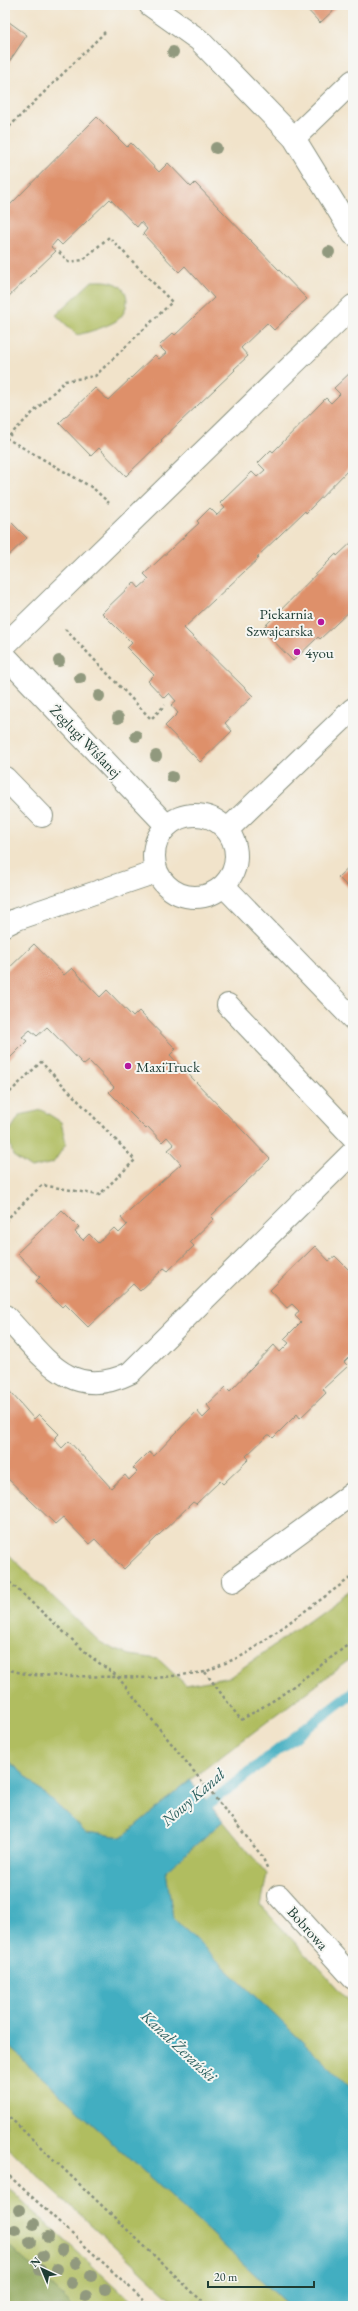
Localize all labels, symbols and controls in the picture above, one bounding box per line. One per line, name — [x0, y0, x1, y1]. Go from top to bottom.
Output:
place label: Piekarnia Szwajcarska — [246, 604, 313, 640]
marker: Piekarnia Szwajcarska — [316, 617, 326, 627]
place label: 4you — [305, 643, 334, 662]
marker: 4you — [292, 647, 302, 657]
street label: Żeglugi Wiślanej — [46, 700, 126, 782]
place label: MaxiTruck — [136, 1057, 201, 1076]
marker: MaxiTruck — [123, 1061, 133, 1071]
water label: Nowy Kanał — [156, 1763, 230, 1831]
street label: Bobrowa — [283, 1902, 333, 1954]
water label: Kanał Żerański — [136, 2005, 222, 2087]
north arrow — [22, 2249, 62, 2289]
text: N — [27, 2254, 43, 2270]
scale bar — [208, 2263, 314, 2289]
text: 20 m — [214, 2269, 238, 2285]

